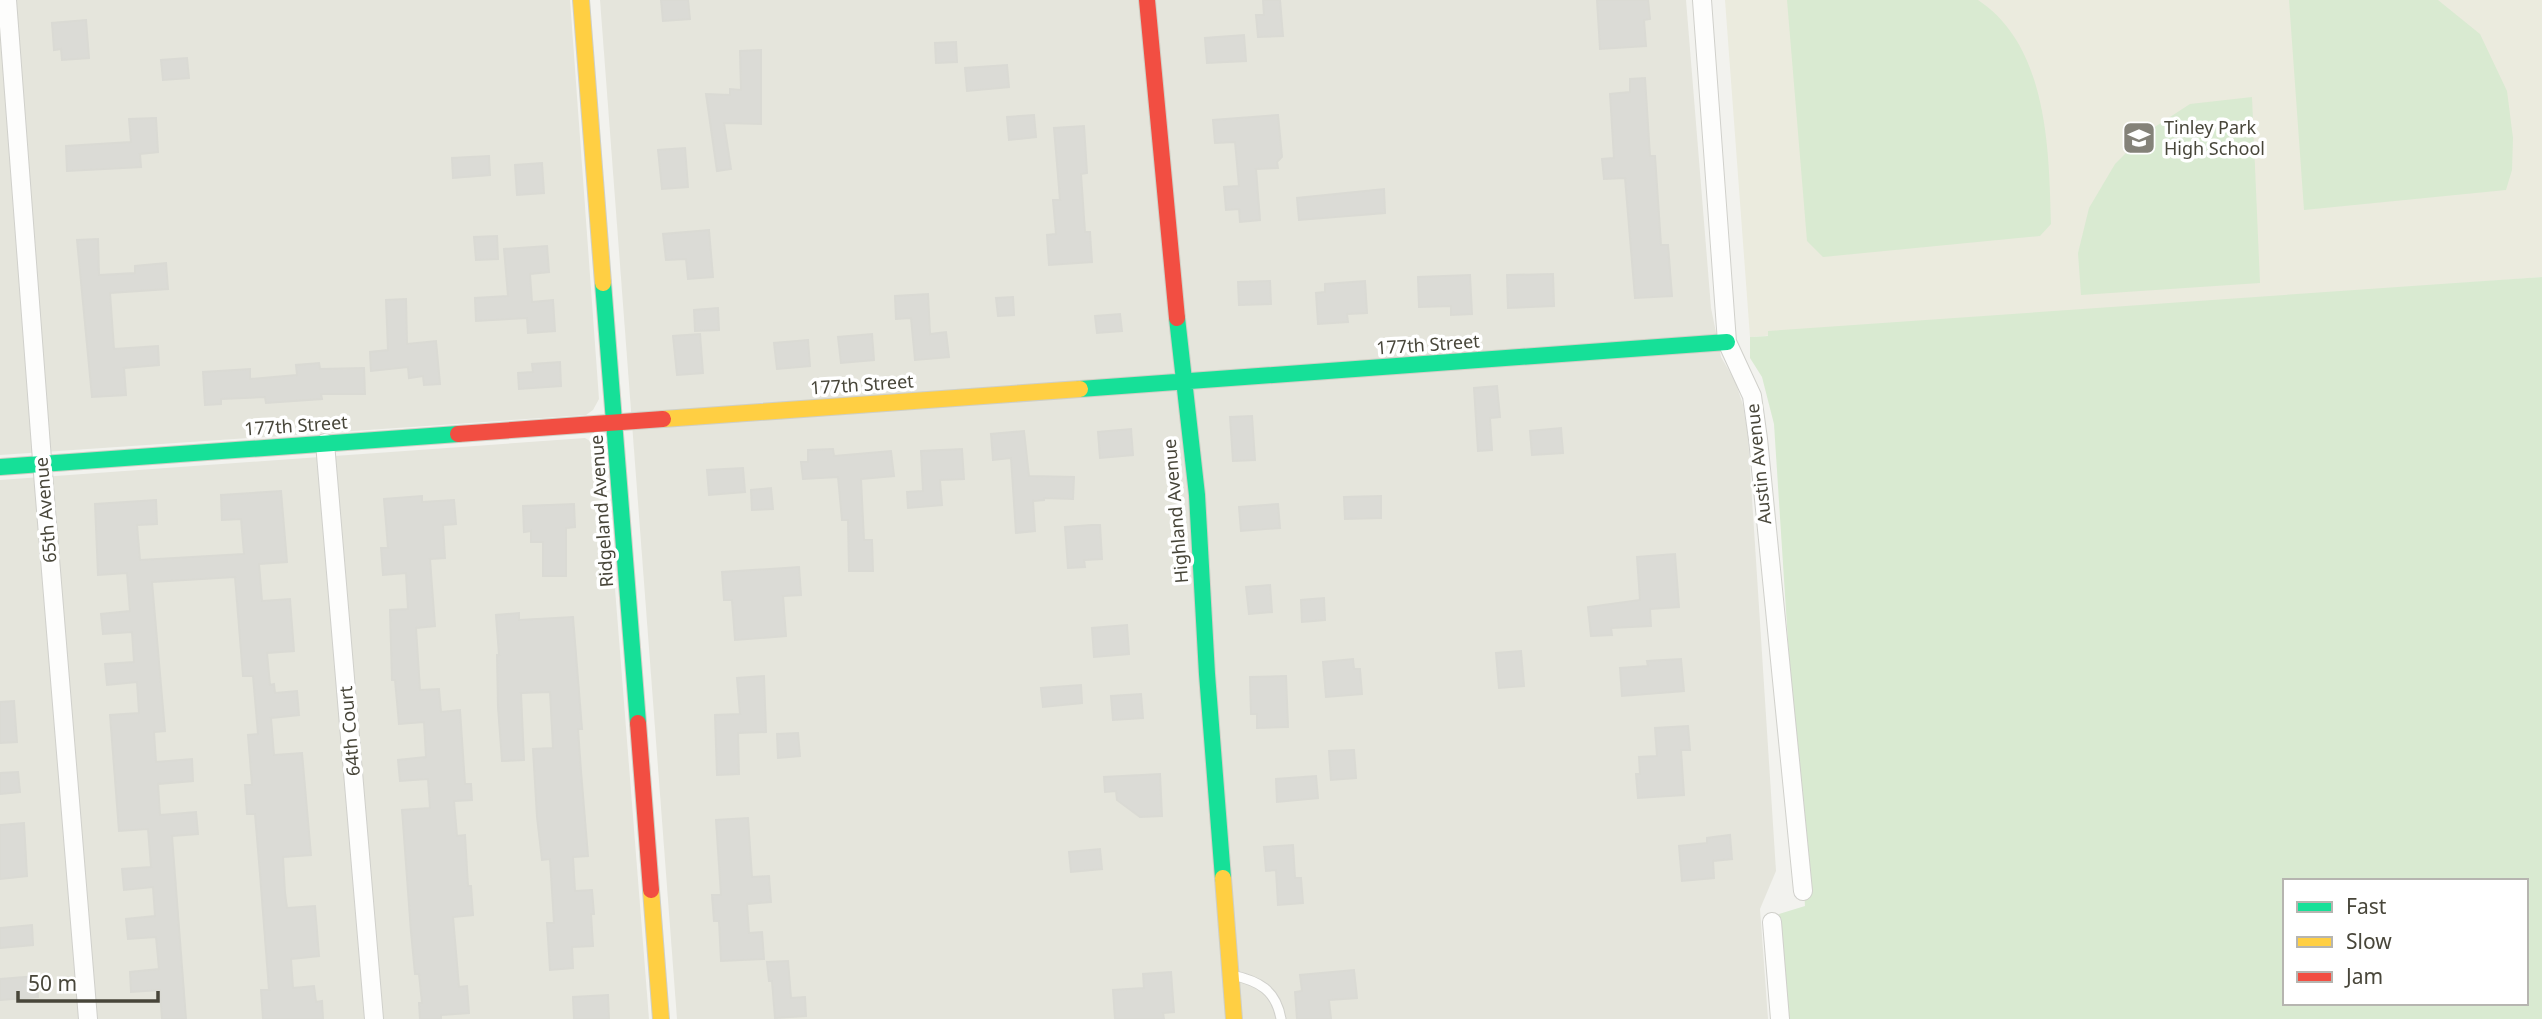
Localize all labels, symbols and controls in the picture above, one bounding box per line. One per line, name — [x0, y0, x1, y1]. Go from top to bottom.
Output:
place label: Tinley Park High School — [2164, 115, 2265, 160]
school or university icon: Tinley Park High School — [2120, 119, 2158, 157]
street label: 177th Street — [1375, 328, 1481, 360]
street label: 177th Street — [809, 368, 915, 400]
street label: Austin Avenue — [1740, 402, 1776, 526]
street label: 177th Street — [243, 409, 349, 441]
street label: Ridgeland Avenue — [584, 434, 618, 588]
street label: Highland Avenue — [1157, 438, 1193, 584]
street label: 65th Avenue — [28, 456, 62, 564]
street label: 64th Court — [333, 685, 365, 777]
legend — [2283, 879, 2528, 1005]
text: Fast — [2346, 892, 2387, 920]
text: Slow — [2346, 927, 2392, 955]
scale bar — [18, 960, 158, 1004]
text: Jam — [2344, 962, 2383, 990]
text: 50 m — [28, 969, 77, 997]

